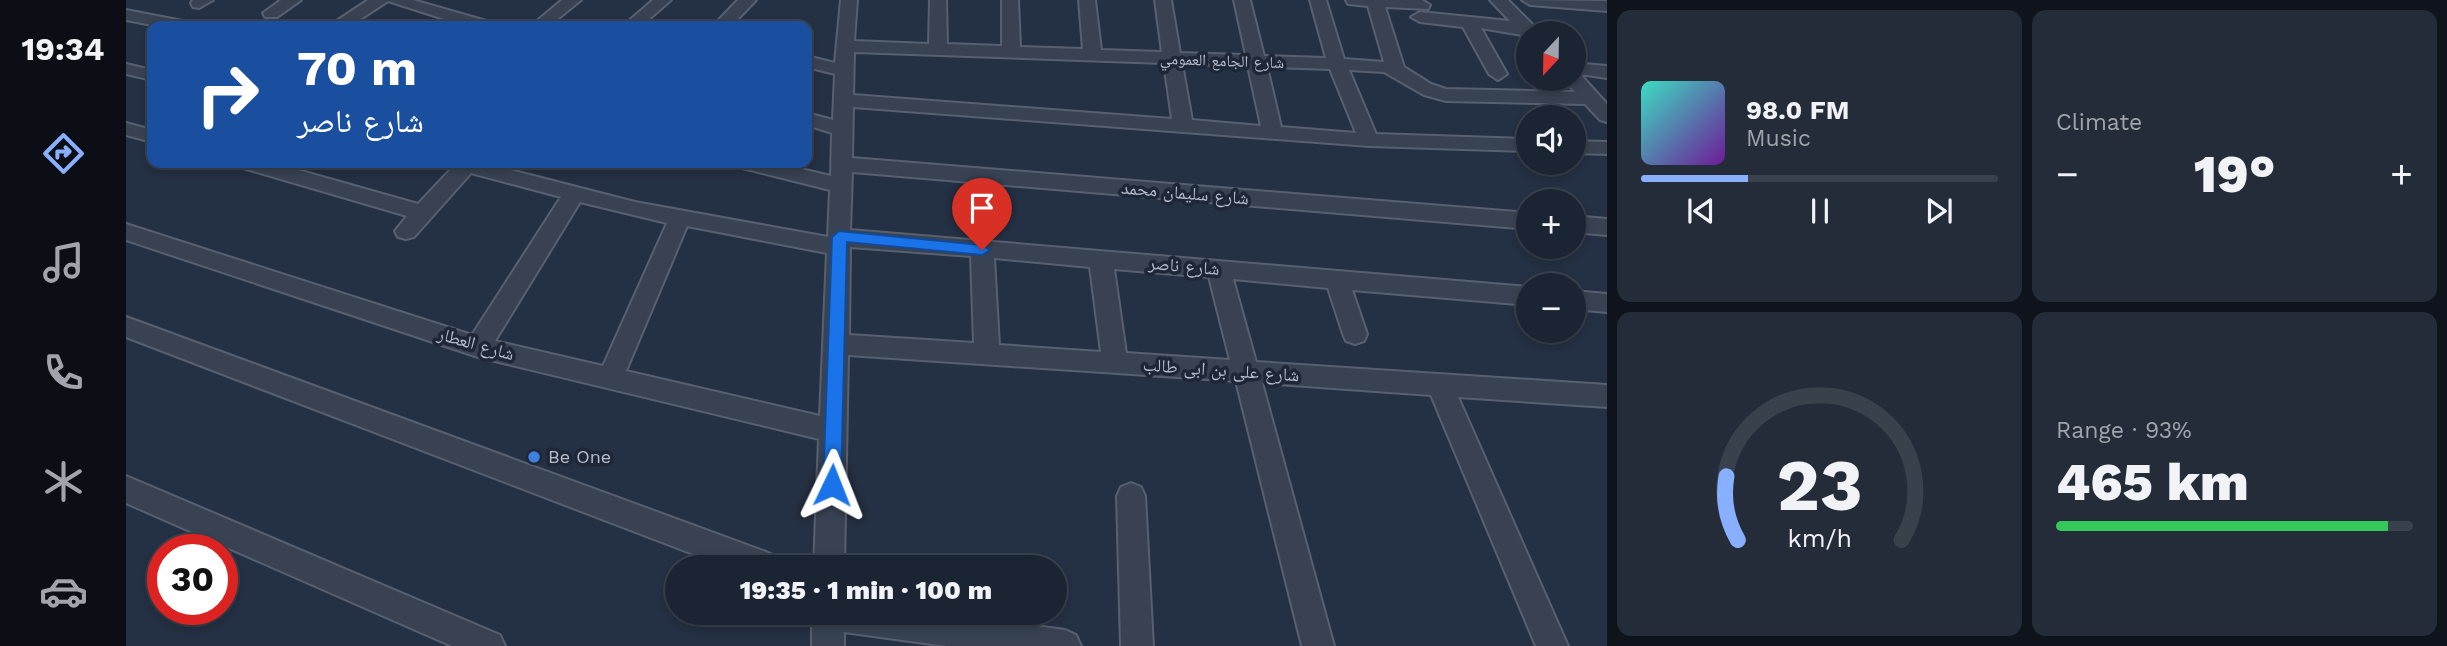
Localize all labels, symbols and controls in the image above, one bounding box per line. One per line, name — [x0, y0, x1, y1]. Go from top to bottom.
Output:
north arrow — [1516, 21, 1586, 91]
map controls — [1516, 21, 1586, 343]
text: 19:34 — [22, 30, 104, 68]
text: 70 m — [297, 39, 417, 97]
icon: right — [182, 49, 273, 140]
street label: شارع الجامع العمومي — [1159, 49, 1284, 75]
text: 98.0 FM — [1746, 95, 1849, 125]
text: شارع ناصر — [297, 102, 424, 140]
button: sound — [1516, 105, 1586, 175]
text: Climate — [2056, 109, 2142, 136]
text: Music — [1746, 125, 1811, 152]
icon: directions — [39, 129, 88, 178]
text: 19° — [2194, 144, 2275, 205]
text: − — [2056, 152, 2079, 196]
text: + — [2390, 152, 2413, 196]
street label: شارع سليمان محمد — [1120, 176, 1250, 210]
pin — [952, 178, 1012, 250]
icon: arrive — [963, 189, 1001, 227]
button: + — [1516, 189, 1586, 259]
icon: previous — [1682, 192, 1720, 230]
icon: pause — [1801, 192, 1839, 230]
icon: next — [1920, 192, 1958, 230]
icon: music — [39, 238, 88, 287]
street label: شارع ناصر — [1147, 252, 1220, 280]
button: − — [1516, 273, 1586, 343]
street label: شارع العطار — [434, 322, 517, 365]
icon: phone — [39, 348, 88, 397]
street label: شارع على بن ابى طالب — [1142, 354, 1300, 386]
text: Range · 93% — [2056, 417, 2192, 444]
text: 23 — [1776, 442, 1863, 528]
place label: Be One — [548, 446, 611, 467]
position arrow — [795, 448, 869, 522]
marker: Be One — [526, 449, 542, 465]
text: 465 km — [2056, 452, 2249, 513]
icon: climate — [39, 457, 88, 506]
text: km/h — [1787, 524, 1852, 553]
speed limit sign: 30 — [147, 534, 238, 625]
icon: car — [39, 567, 88, 616]
text: 19:35 · 1 min · 100 m — [740, 575, 992, 605]

